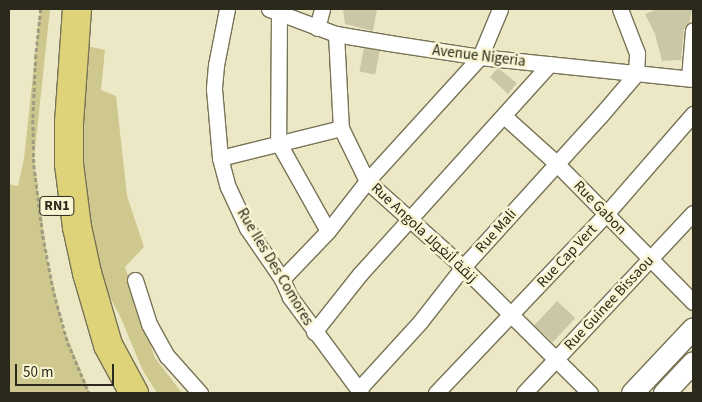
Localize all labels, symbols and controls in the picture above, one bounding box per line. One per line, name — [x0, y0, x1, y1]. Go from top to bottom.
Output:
street label: Avenue Nigeria — [431, 41, 527, 71]
street label: Rue Gabon — [570, 177, 630, 239]
street label: Rue Angola زنقة أنغولا — [367, 179, 481, 287]
road number: RN1 — [38, 195, 76, 218]
street label: Rue Iles Des Comores — [233, 205, 317, 329]
street label: Rue Mali — [472, 205, 520, 257]
street label: Rue Cap Vert — [533, 221, 601, 291]
street label: Rue Guinee Bissaou — [560, 252, 658, 354]
scale bar — [18, 354, 116, 386]
text: 50 m — [23, 362, 53, 383]

